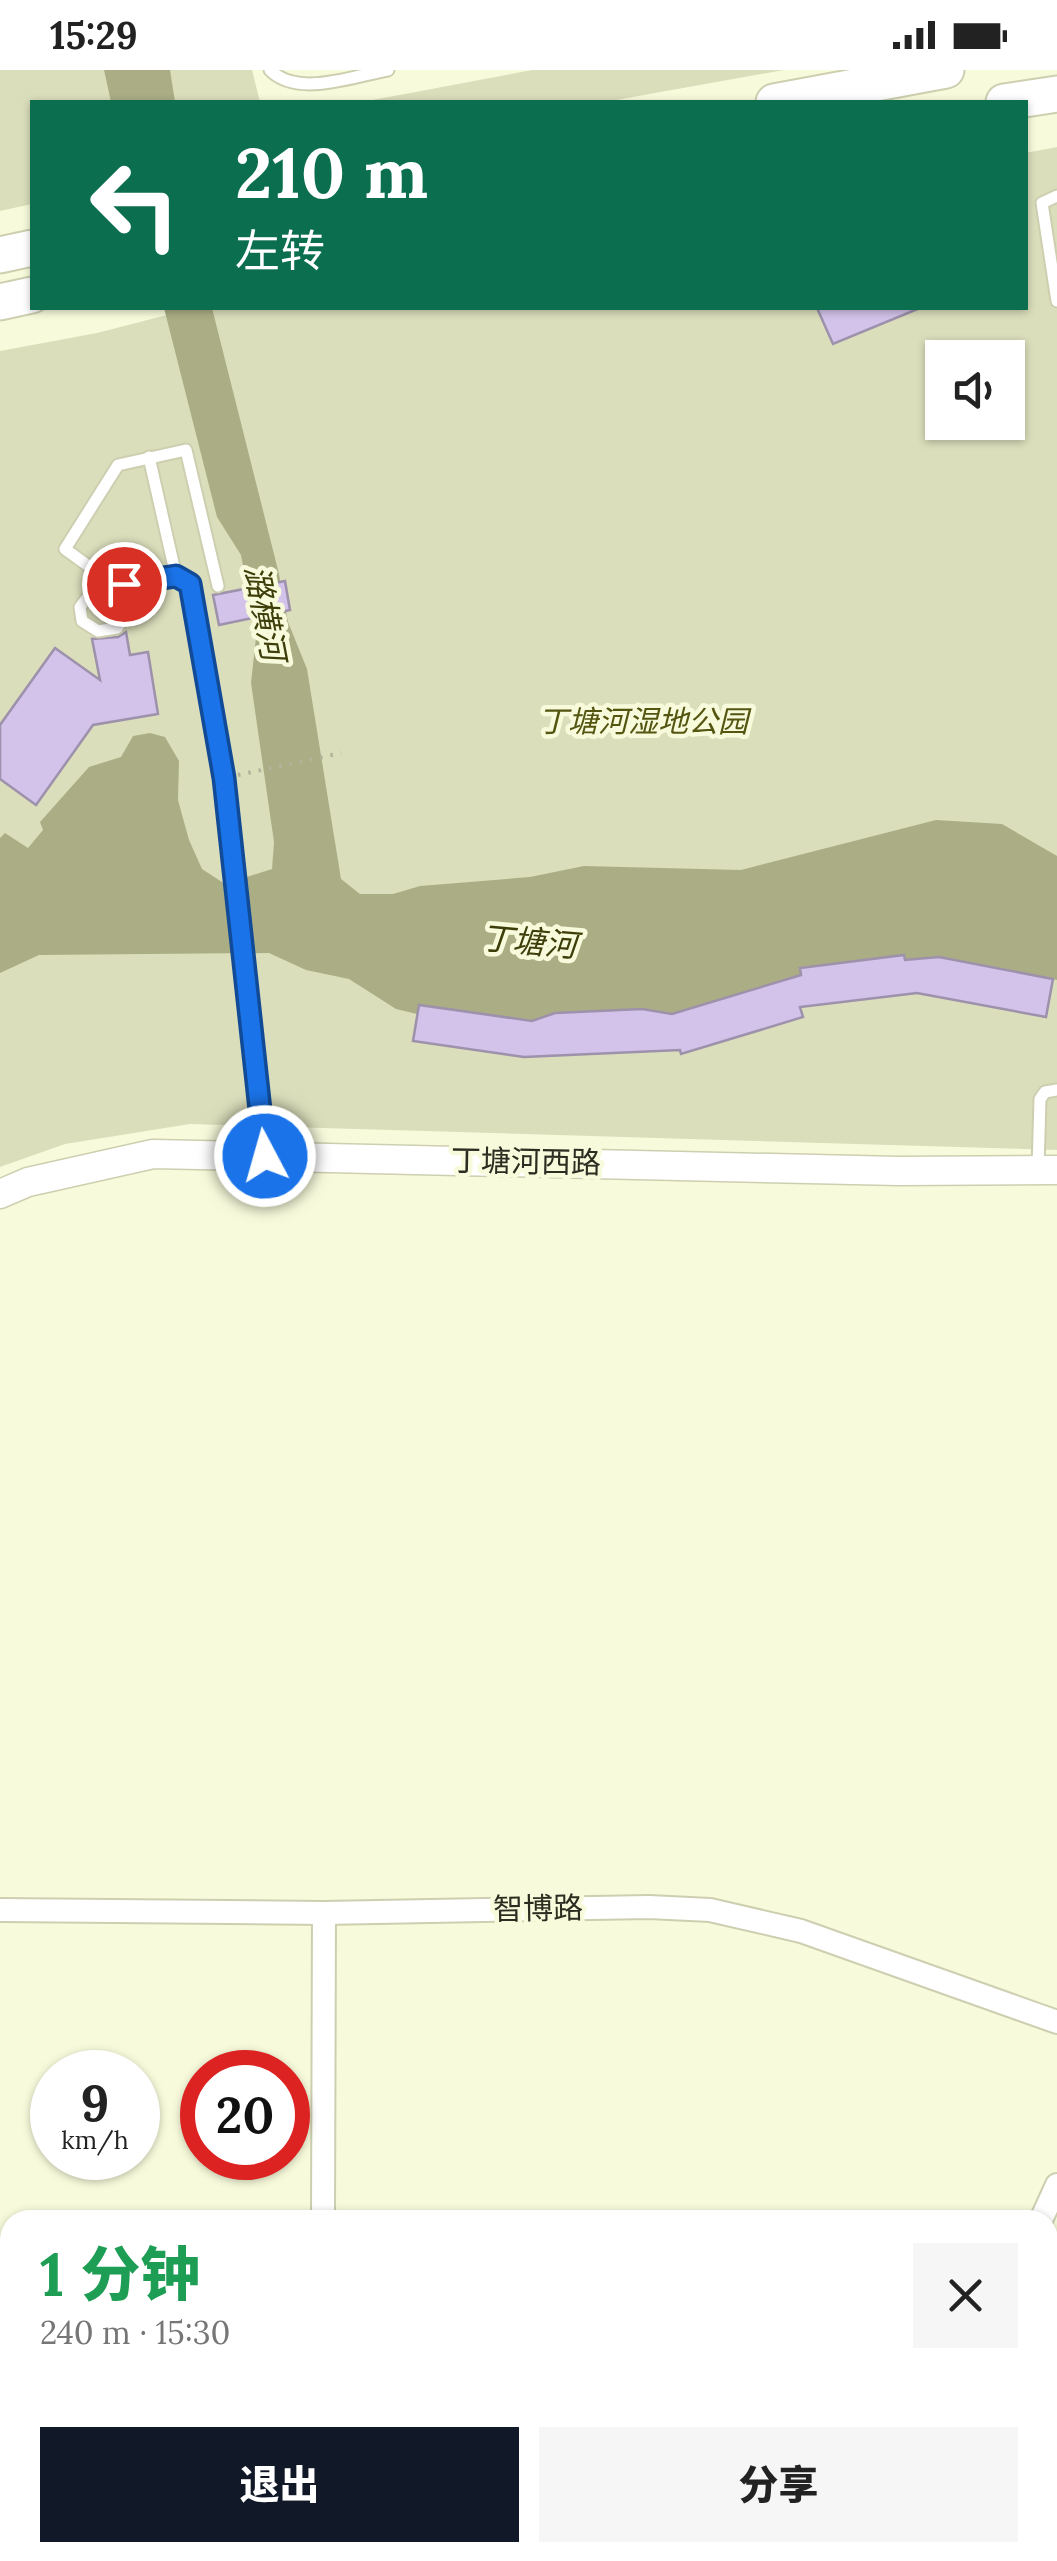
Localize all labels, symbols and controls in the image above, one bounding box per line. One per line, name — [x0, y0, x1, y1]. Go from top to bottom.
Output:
text: 15:29 — [50, 11, 138, 59]
text: 210 m — [235, 128, 428, 217]
icon: left — [70, 140, 200, 270]
text: 左转 — [235, 222, 325, 279]
map controls — [925, 340, 1025, 440]
button: sound — [925, 340, 1025, 440]
pin — [82, 542, 167, 627]
icon: arrive — [97, 557, 152, 612]
water label: 潞横河 — [236, 562, 296, 670]
park label: 丁塘河湿地公园 — [538, 702, 752, 740]
water label: 丁塘河 — [479, 917, 585, 967]
position arrow — [213, 1104, 317, 1208]
street label: 丁塘河西路 — [451, 1141, 601, 1181]
street label: 智博路 — [493, 1888, 583, 1928]
speed limit sign: 20 — [180, 2050, 310, 2180]
text: 9 — [81, 2071, 109, 2135]
text: km/h — [61, 2124, 129, 2156]
text: 1 分钟 — [40, 2236, 200, 2312]
button: close — [913, 2243, 1018, 2348]
text: 240 m · 15:30 — [40, 2312, 230, 2353]
button: 退出 — [40, 2427, 519, 2542]
button: 分享 — [539, 2427, 1018, 2542]

